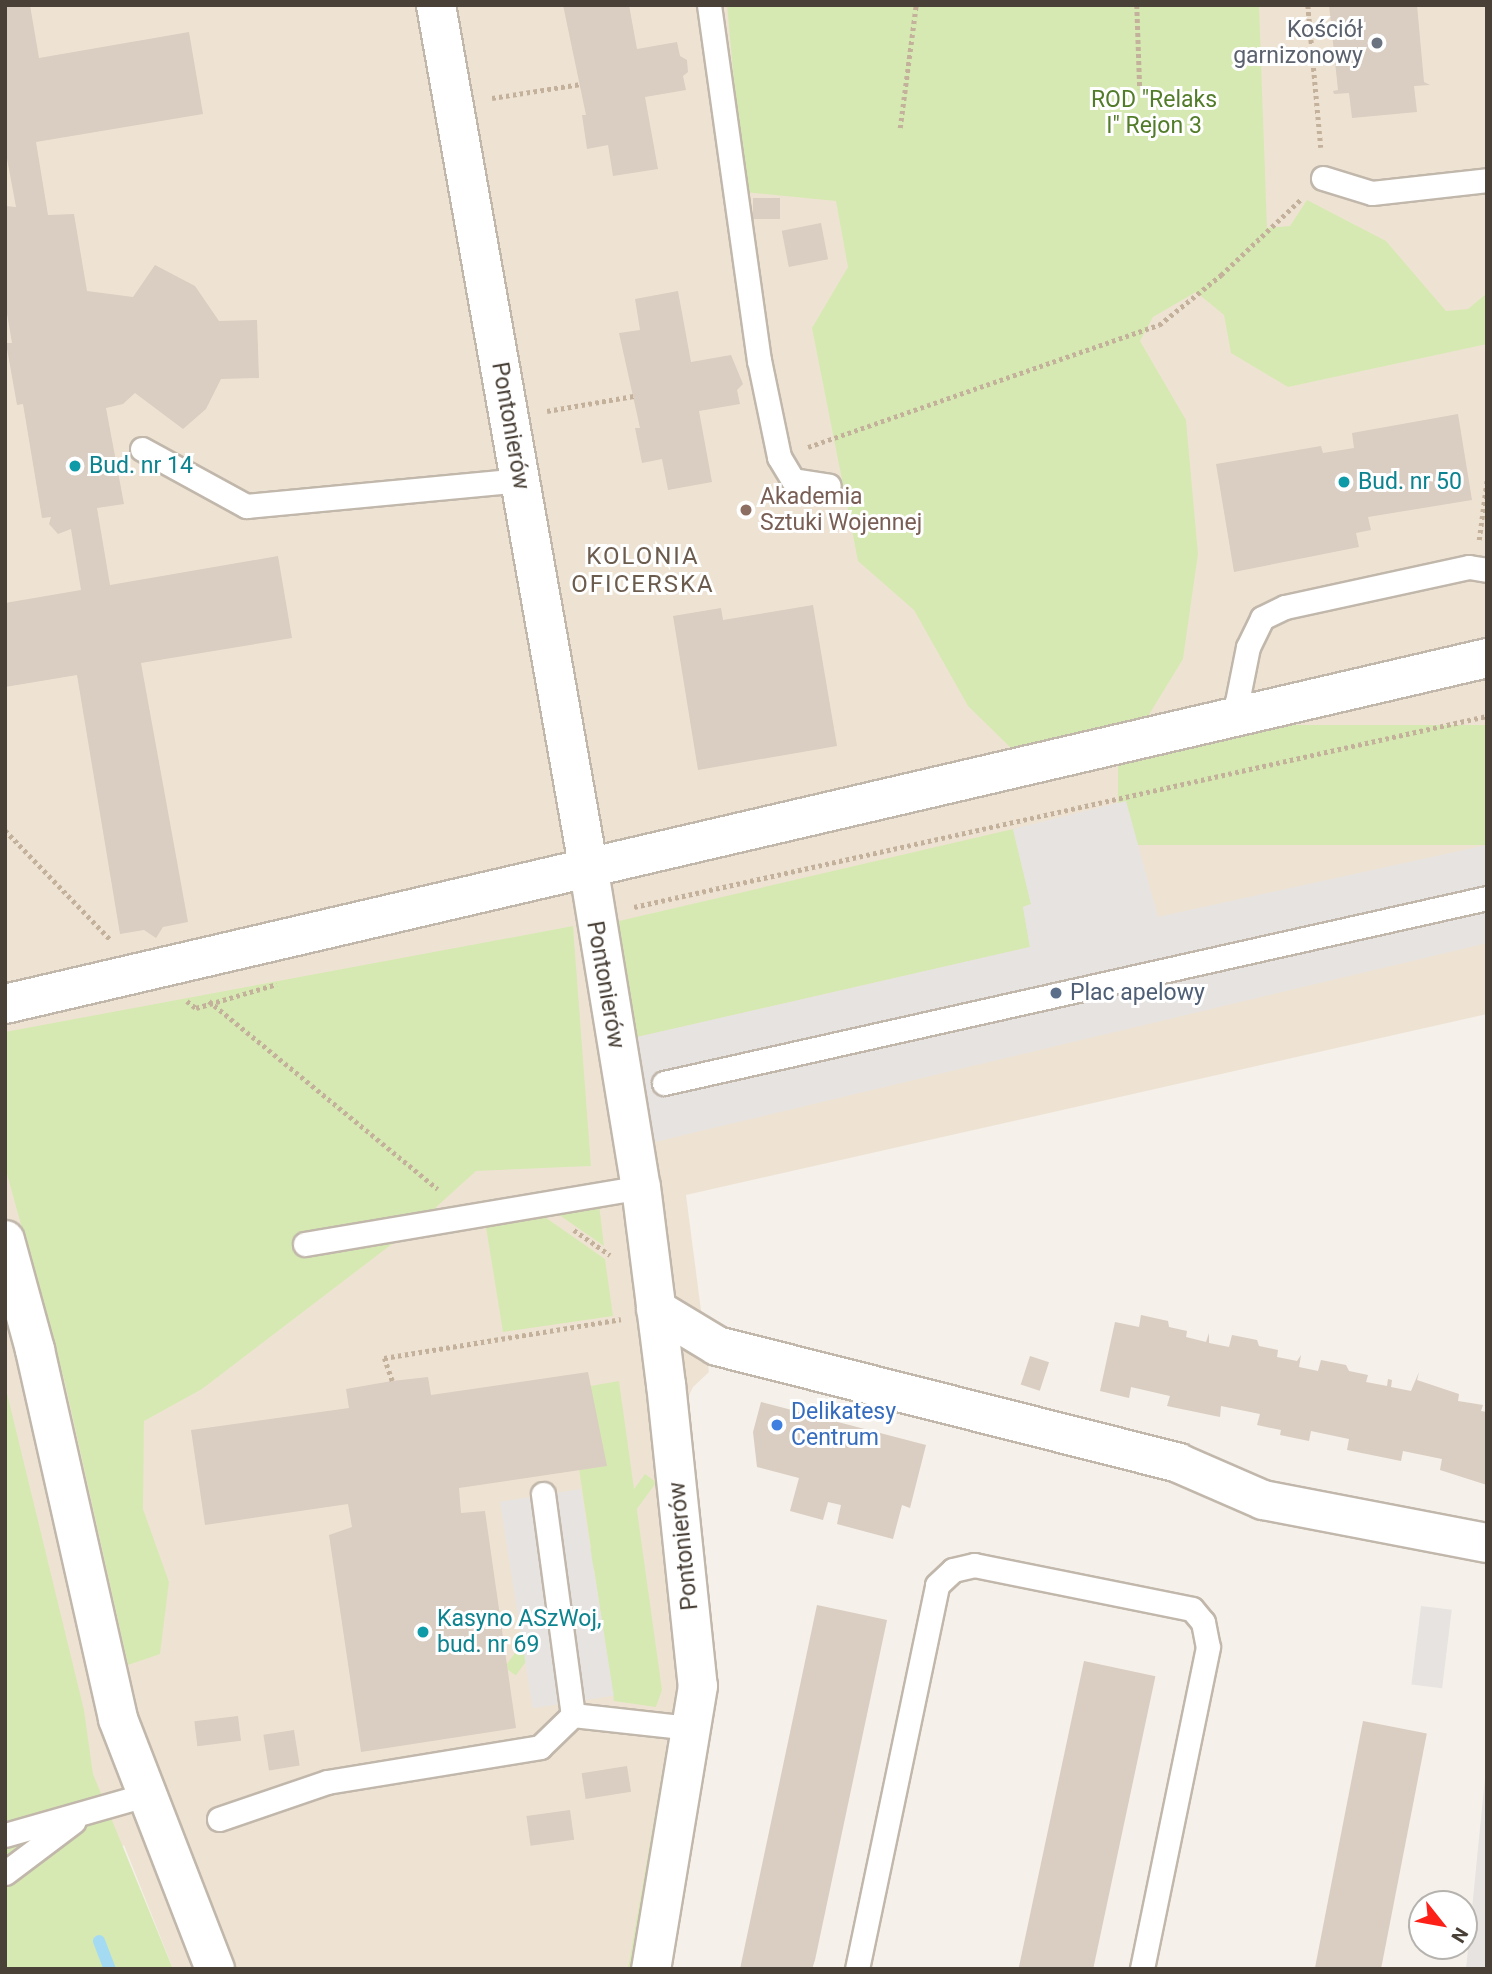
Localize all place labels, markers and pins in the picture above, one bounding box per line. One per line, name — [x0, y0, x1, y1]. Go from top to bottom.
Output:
place label: Kościół garnizonowy — [1233, 16, 1363, 70]
marker: Kościół garnizonowy — [1369, 35, 1385, 51]
place label: Bud. nr 14 — [89, 452, 193, 480]
marker: Bud. nr 14 — [67, 458, 83, 474]
place label: Bud. nr 50 — [1358, 468, 1462, 496]
marker: Bud. nr 50 — [1336, 474, 1352, 490]
place label: Akademia Sztuki Wojennej — [760, 483, 922, 537]
marker: Akademia Sztuki Wojennej — [738, 502, 754, 518]
place label: Plac apelowy — [1070, 979, 1205, 1007]
marker: Plac apelowy — [1048, 985, 1064, 1001]
place label: Delikatesy Centrum — [791, 1398, 896, 1452]
marker: Delikatesy Centrum — [769, 1417, 785, 1433]
place label: Kasyno ASzWoj, bud. nr 69 — [437, 1605, 601, 1659]
marker: Kasyno ASzWoj, bud. nr 69 — [415, 1624, 431, 1640]

